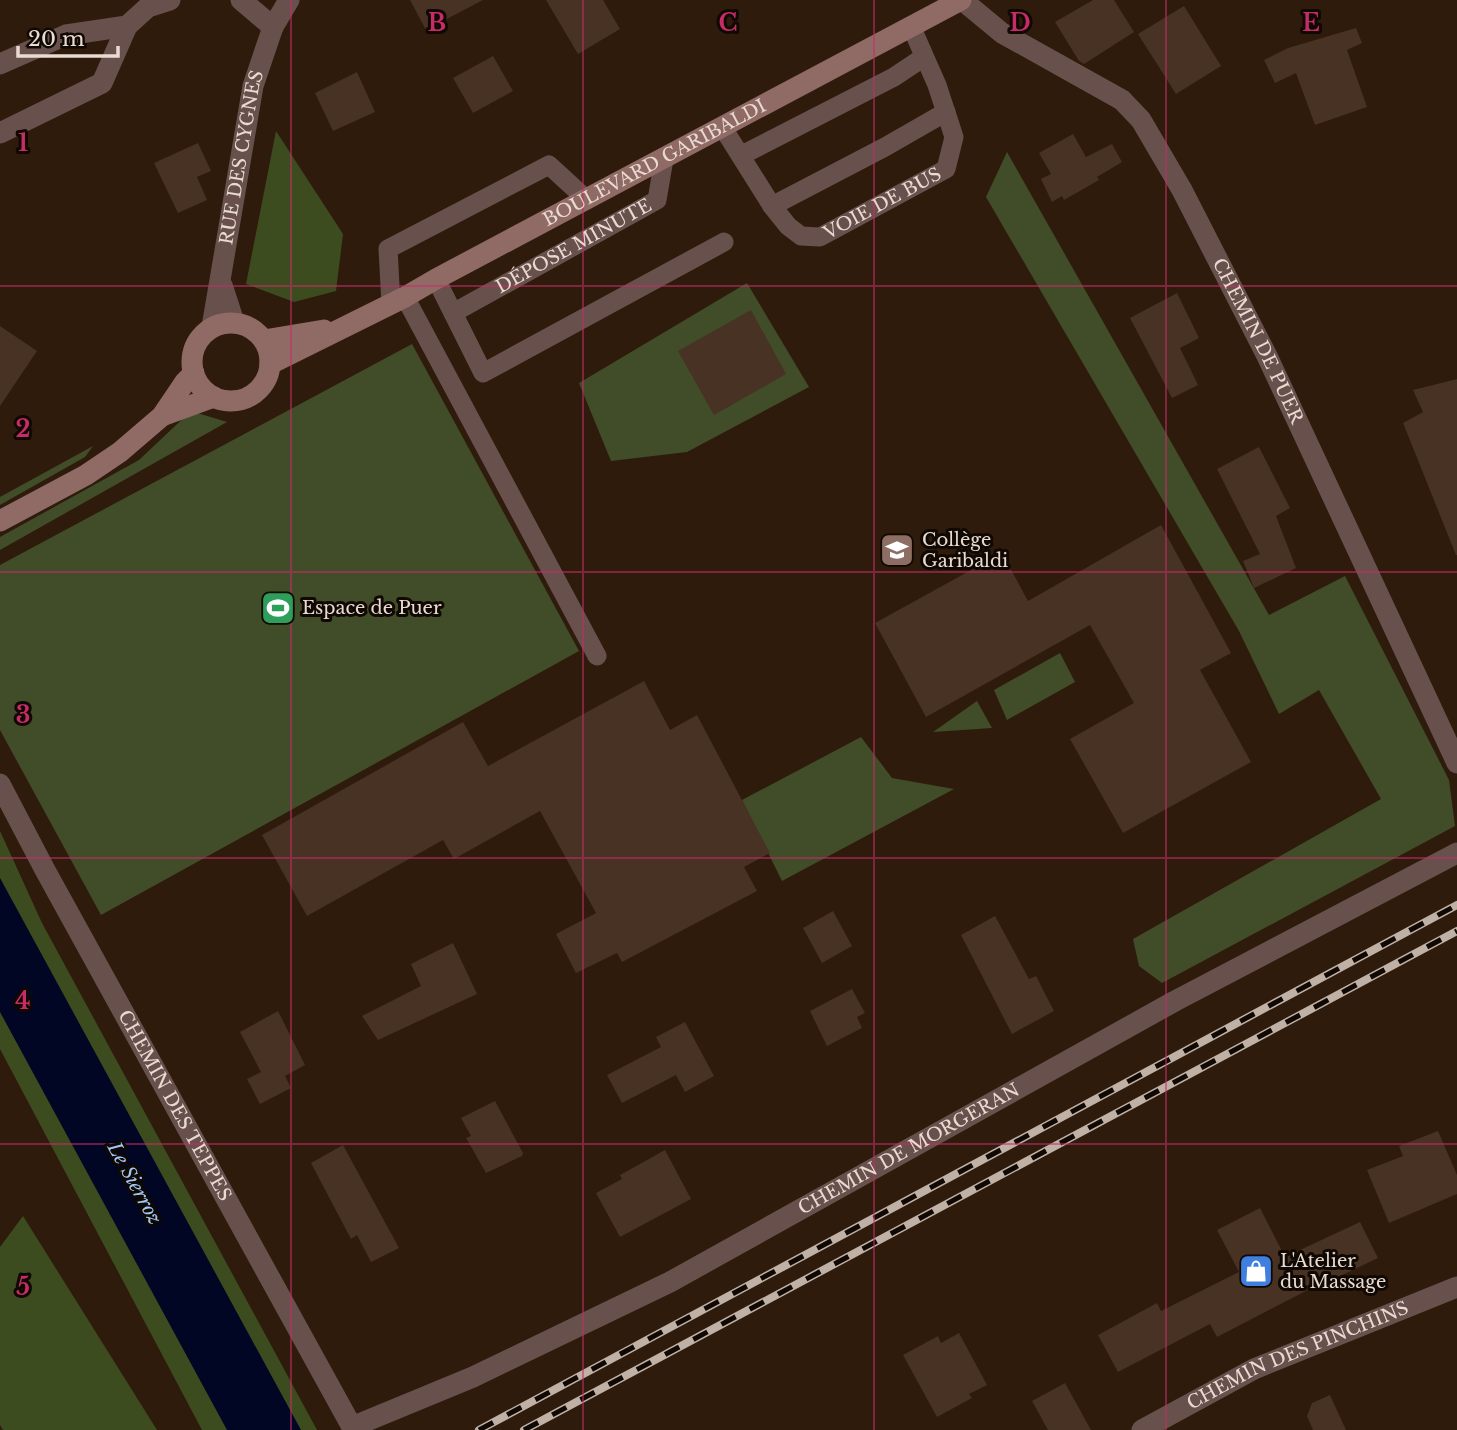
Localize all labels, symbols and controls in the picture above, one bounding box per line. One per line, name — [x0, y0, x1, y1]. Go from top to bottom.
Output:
text: B — [428, 9, 446, 37]
text: C — [719, 9, 737, 37]
text: D — [1009, 9, 1031, 37]
text: E — [1302, 9, 1320, 37]
scale bar — [18, 14, 117, 58]
text: 20 m — [28, 26, 85, 52]
street label: RUE DES CYGNES — [215, 67, 269, 246]
street label: BOULEVARD GARIBALDI — [539, 95, 770, 231]
text: 1 — [18, 129, 28, 157]
street label: VOIE DE BUS — [819, 163, 945, 245]
street label: DÉPOSE MINUTE — [492, 194, 655, 298]
street label: CHEMIN DE PUER — [1208, 255, 1308, 428]
text: 2 — [16, 415, 30, 443]
place label: Collège Garibaldi — [922, 529, 1008, 572]
school or university icon: Collège Garibaldi — [878, 531, 916, 569]
sports icon: Espace de Puer — [259, 589, 297, 627]
place label: Espace de Puer — [302, 597, 442, 619]
text: 3 — [16, 701, 30, 729]
text: 4 — [15, 987, 31, 1015]
street label: CHEMIN DES TEPPES — [113, 1006, 236, 1205]
street label: CHEMIN DE MORGERAN — [794, 1079, 1023, 1219]
water label: Le Sierroz — [102, 1137, 167, 1229]
place label: L'Atelier du Massage — [1280, 1250, 1386, 1293]
shop icon: L'Atelier du Massage — [1237, 1252, 1275, 1290]
text: 5 — [16, 1273, 30, 1301]
street label: CHEMIN DES PINCHINS — [1183, 1297, 1412, 1414]

